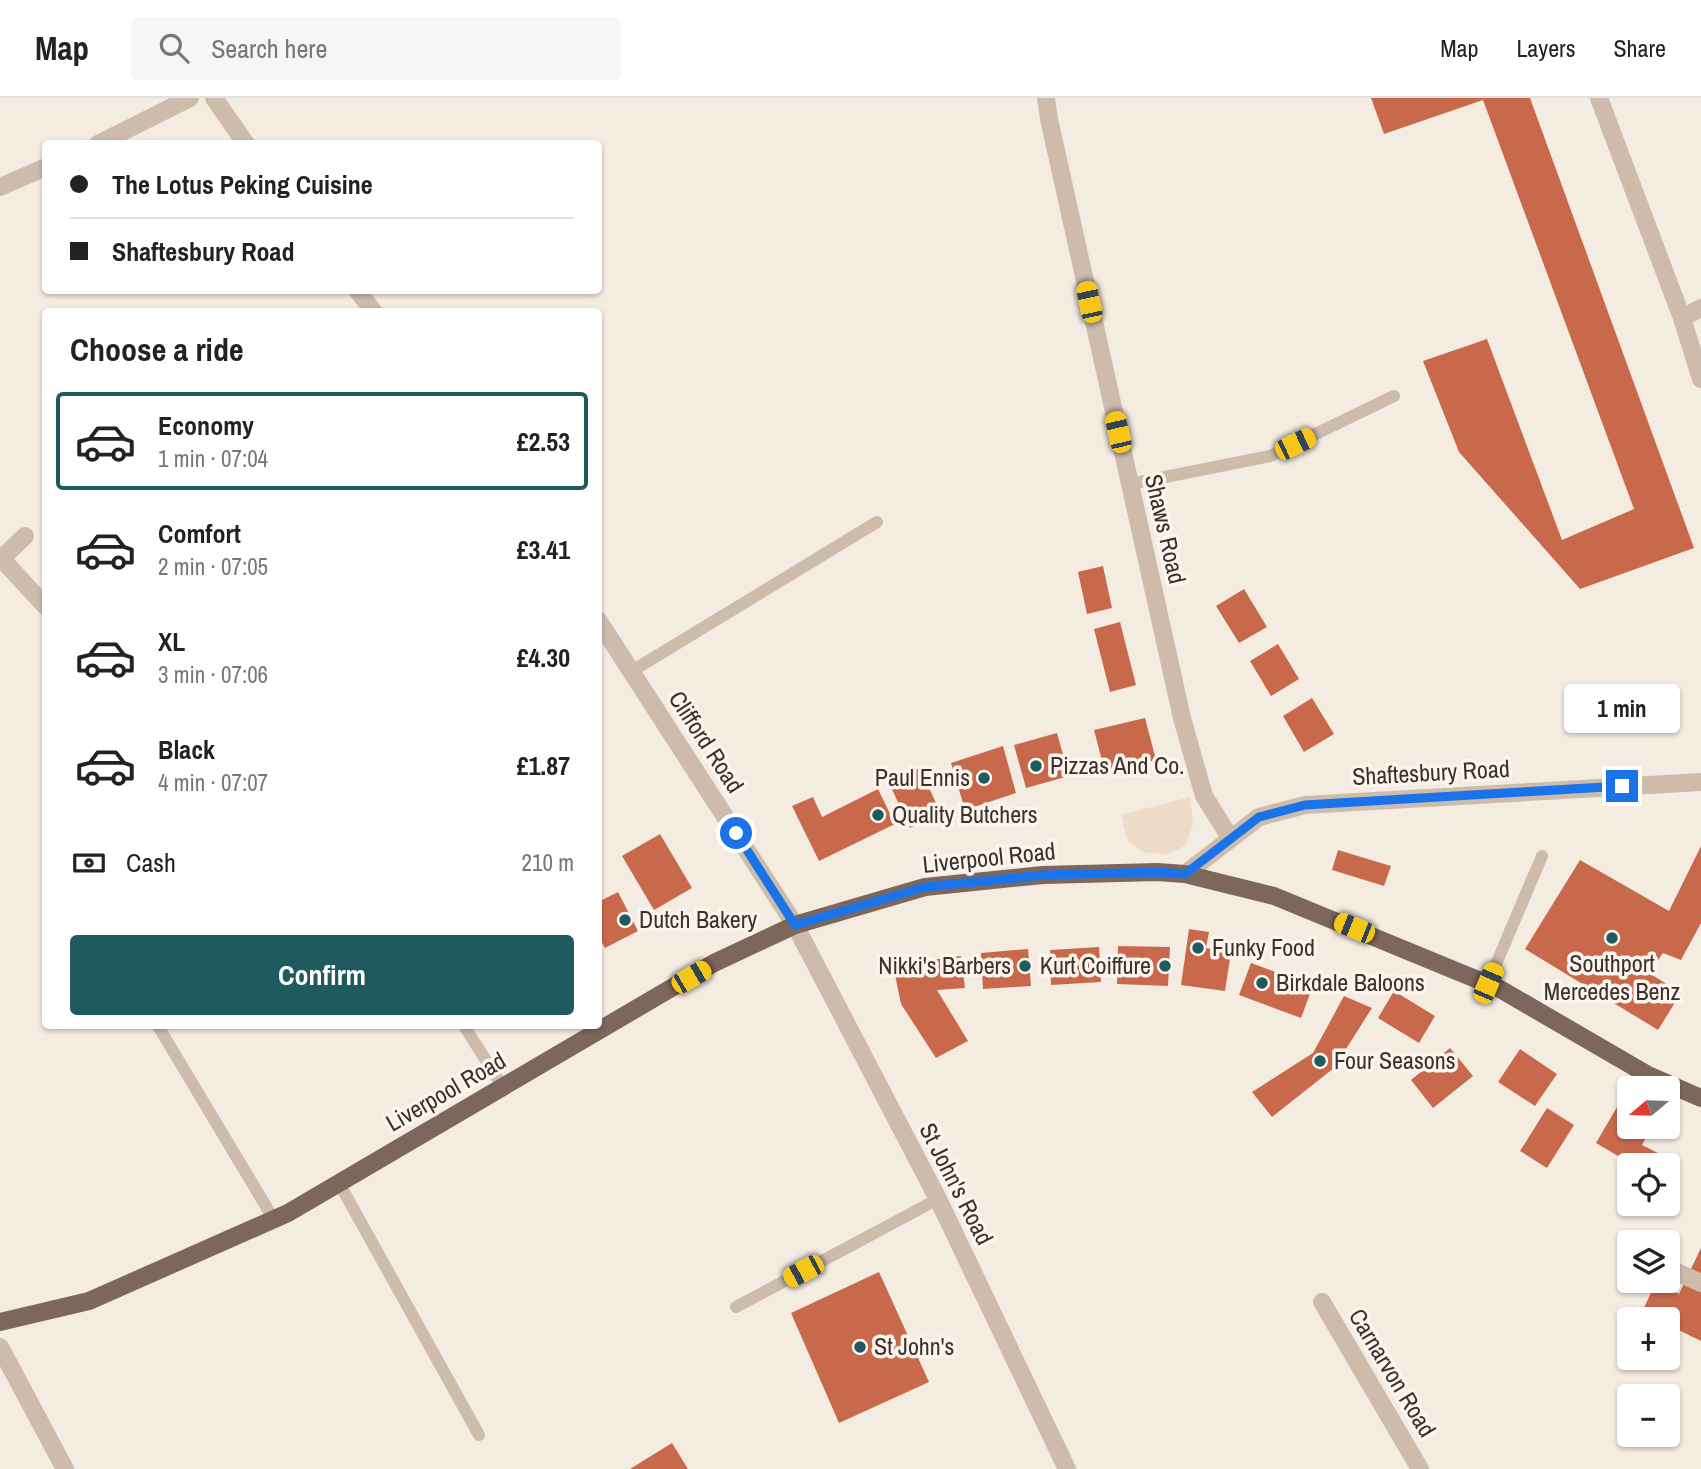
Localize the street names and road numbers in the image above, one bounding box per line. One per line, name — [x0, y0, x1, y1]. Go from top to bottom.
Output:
street label: Shaws Road — [1138, 471, 1194, 587]
street label: Clifford Road — [662, 684, 752, 799]
street label: Shaftesbury Road — [1351, 752, 1510, 792]
street label: Liverpool Road — [921, 834, 1057, 880]
street label: Liverpool Road — [380, 1044, 511, 1138]
street label: St John's Road — [912, 1117, 1001, 1250]
street label: Carnarvon Road — [1342, 1302, 1444, 1443]

